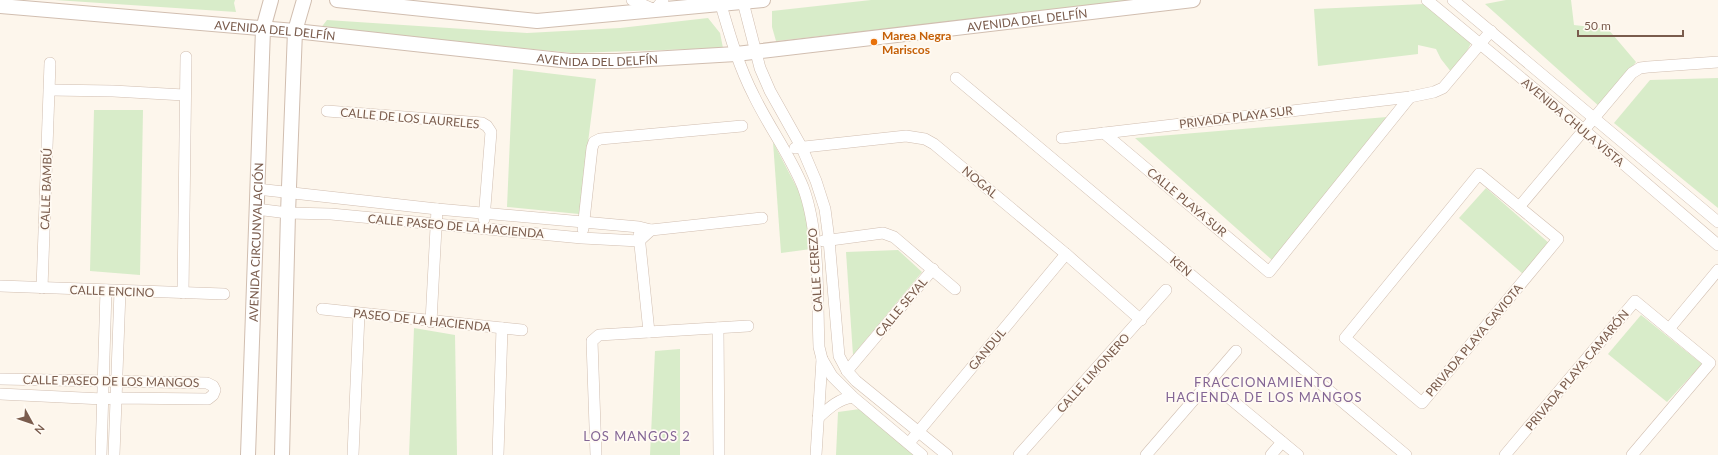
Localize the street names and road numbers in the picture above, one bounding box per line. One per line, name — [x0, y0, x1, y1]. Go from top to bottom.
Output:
street label: AVENIDA DEL DELFÍN — [966, 5, 1088, 34]
street label: AVENIDA DEL DELFÍN — [214, 17, 336, 43]
street label: AVENIDA DEL DELFÍN — [536, 50, 658, 69]
street label: AVENIDA CHULA VISTA — [1519, 75, 1628, 170]
street label: PRIVADA PLAYA SUR — [1178, 103, 1294, 131]
street label: CALLE DE LOS LAURELES — [340, 104, 480, 132]
street label: CALLE BAMBÚ — [37, 148, 55, 230]
street label: AVENIDA CIRCUNVALACIÓN — [245, 162, 266, 322]
street label: NOGAL — [959, 163, 1001, 201]
street label: CALLE PLAYA SUR — [1144, 164, 1230, 240]
street label: CALLE PASEO DE LA HACIENDA — [367, 211, 546, 241]
street label: CALLE CEREZO — [805, 227, 825, 313]
street label: KEN — [1167, 253, 1195, 279]
street label: CALLE SEYAL — [872, 274, 930, 340]
street label: PRIVADA PLAYA GAVIOTA — [1422, 280, 1526, 399]
street label: CALLE ENCINO — [69, 282, 155, 300]
street label: PASEO DE LA HACIENDA — [352, 305, 492, 335]
street label: PRIVADA PLAYA CAMARÓN — [1522, 307, 1632, 433]
street label: GANDUL — [965, 325, 1009, 373]
street label: CALLE LIMONERO — [1053, 330, 1133, 416]
street label: CALLE PASEO DE LOS MANGOS — [23, 372, 199, 390]

